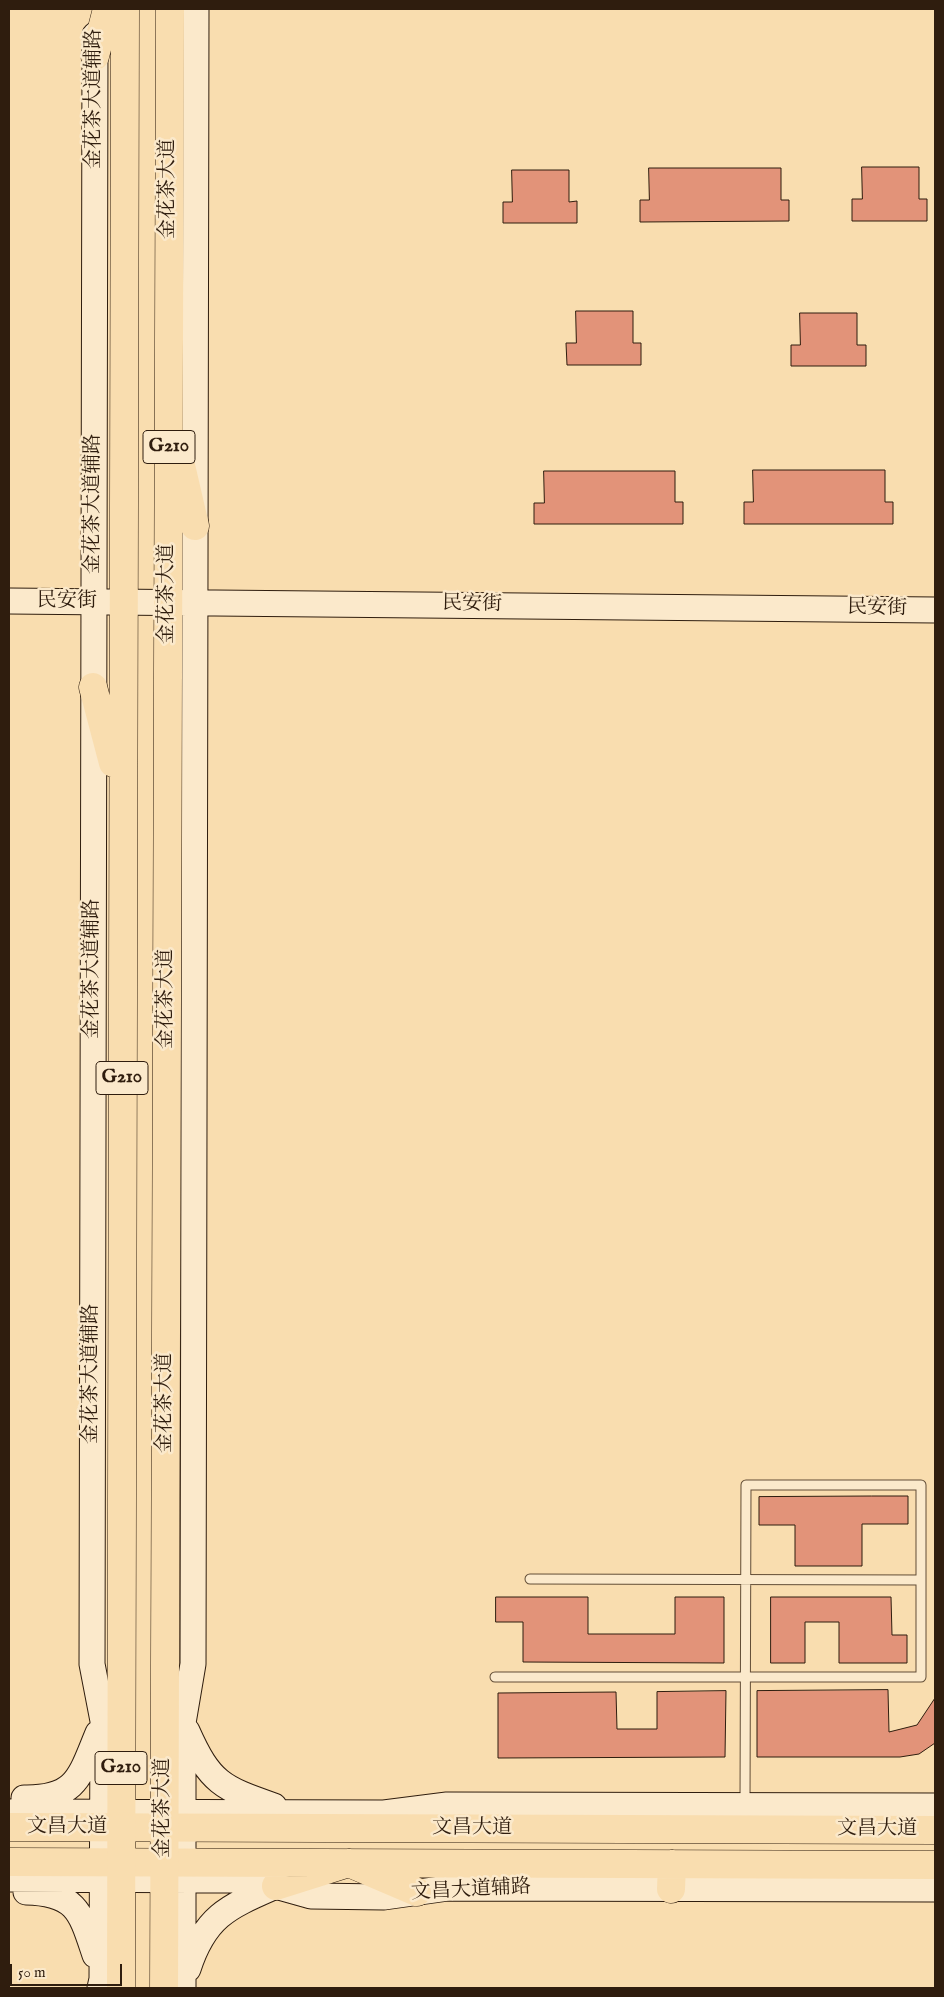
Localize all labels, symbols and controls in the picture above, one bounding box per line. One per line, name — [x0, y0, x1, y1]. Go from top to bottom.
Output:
street label: 金花茶大道辅路 — [83, 29, 107, 169]
street label: 金花茶大道 — [157, 139, 181, 239]
road number: G210 — [143, 431, 195, 464]
street label: 金花茶大道辅路 — [82, 434, 106, 574]
street label: 金花茶大道 — [156, 544, 180, 644]
street label: 民安街 — [37, 590, 97, 614]
street label: 民安街 — [442, 592, 502, 618]
street label: 民安街 — [847, 596, 907, 622]
street label: 金花茶大道辅路 — [81, 899, 105, 1039]
street label: 金花茶大道 — [155, 949, 179, 1049]
road number: G210 — [96, 1062, 148, 1094]
street label: 金花茶大道辅路 — [80, 1304, 104, 1444]
street label: 金花茶大道 — [154, 1353, 178, 1453]
road number: G210 — [95, 1752, 147, 1785]
street label: 金花茶大道 — [152, 1758, 176, 1858]
street label: 文昌大道 — [27, 1816, 107, 1840]
street label: 文昌大道 — [432, 1817, 512, 1841]
street label: 文昌大道 — [837, 1818, 917, 1842]
street label: 文昌大道辅路 — [410, 1876, 532, 1906]
scale bar — [12, 1954, 125, 1986]
text: 50 m — [18, 1963, 46, 1982]

